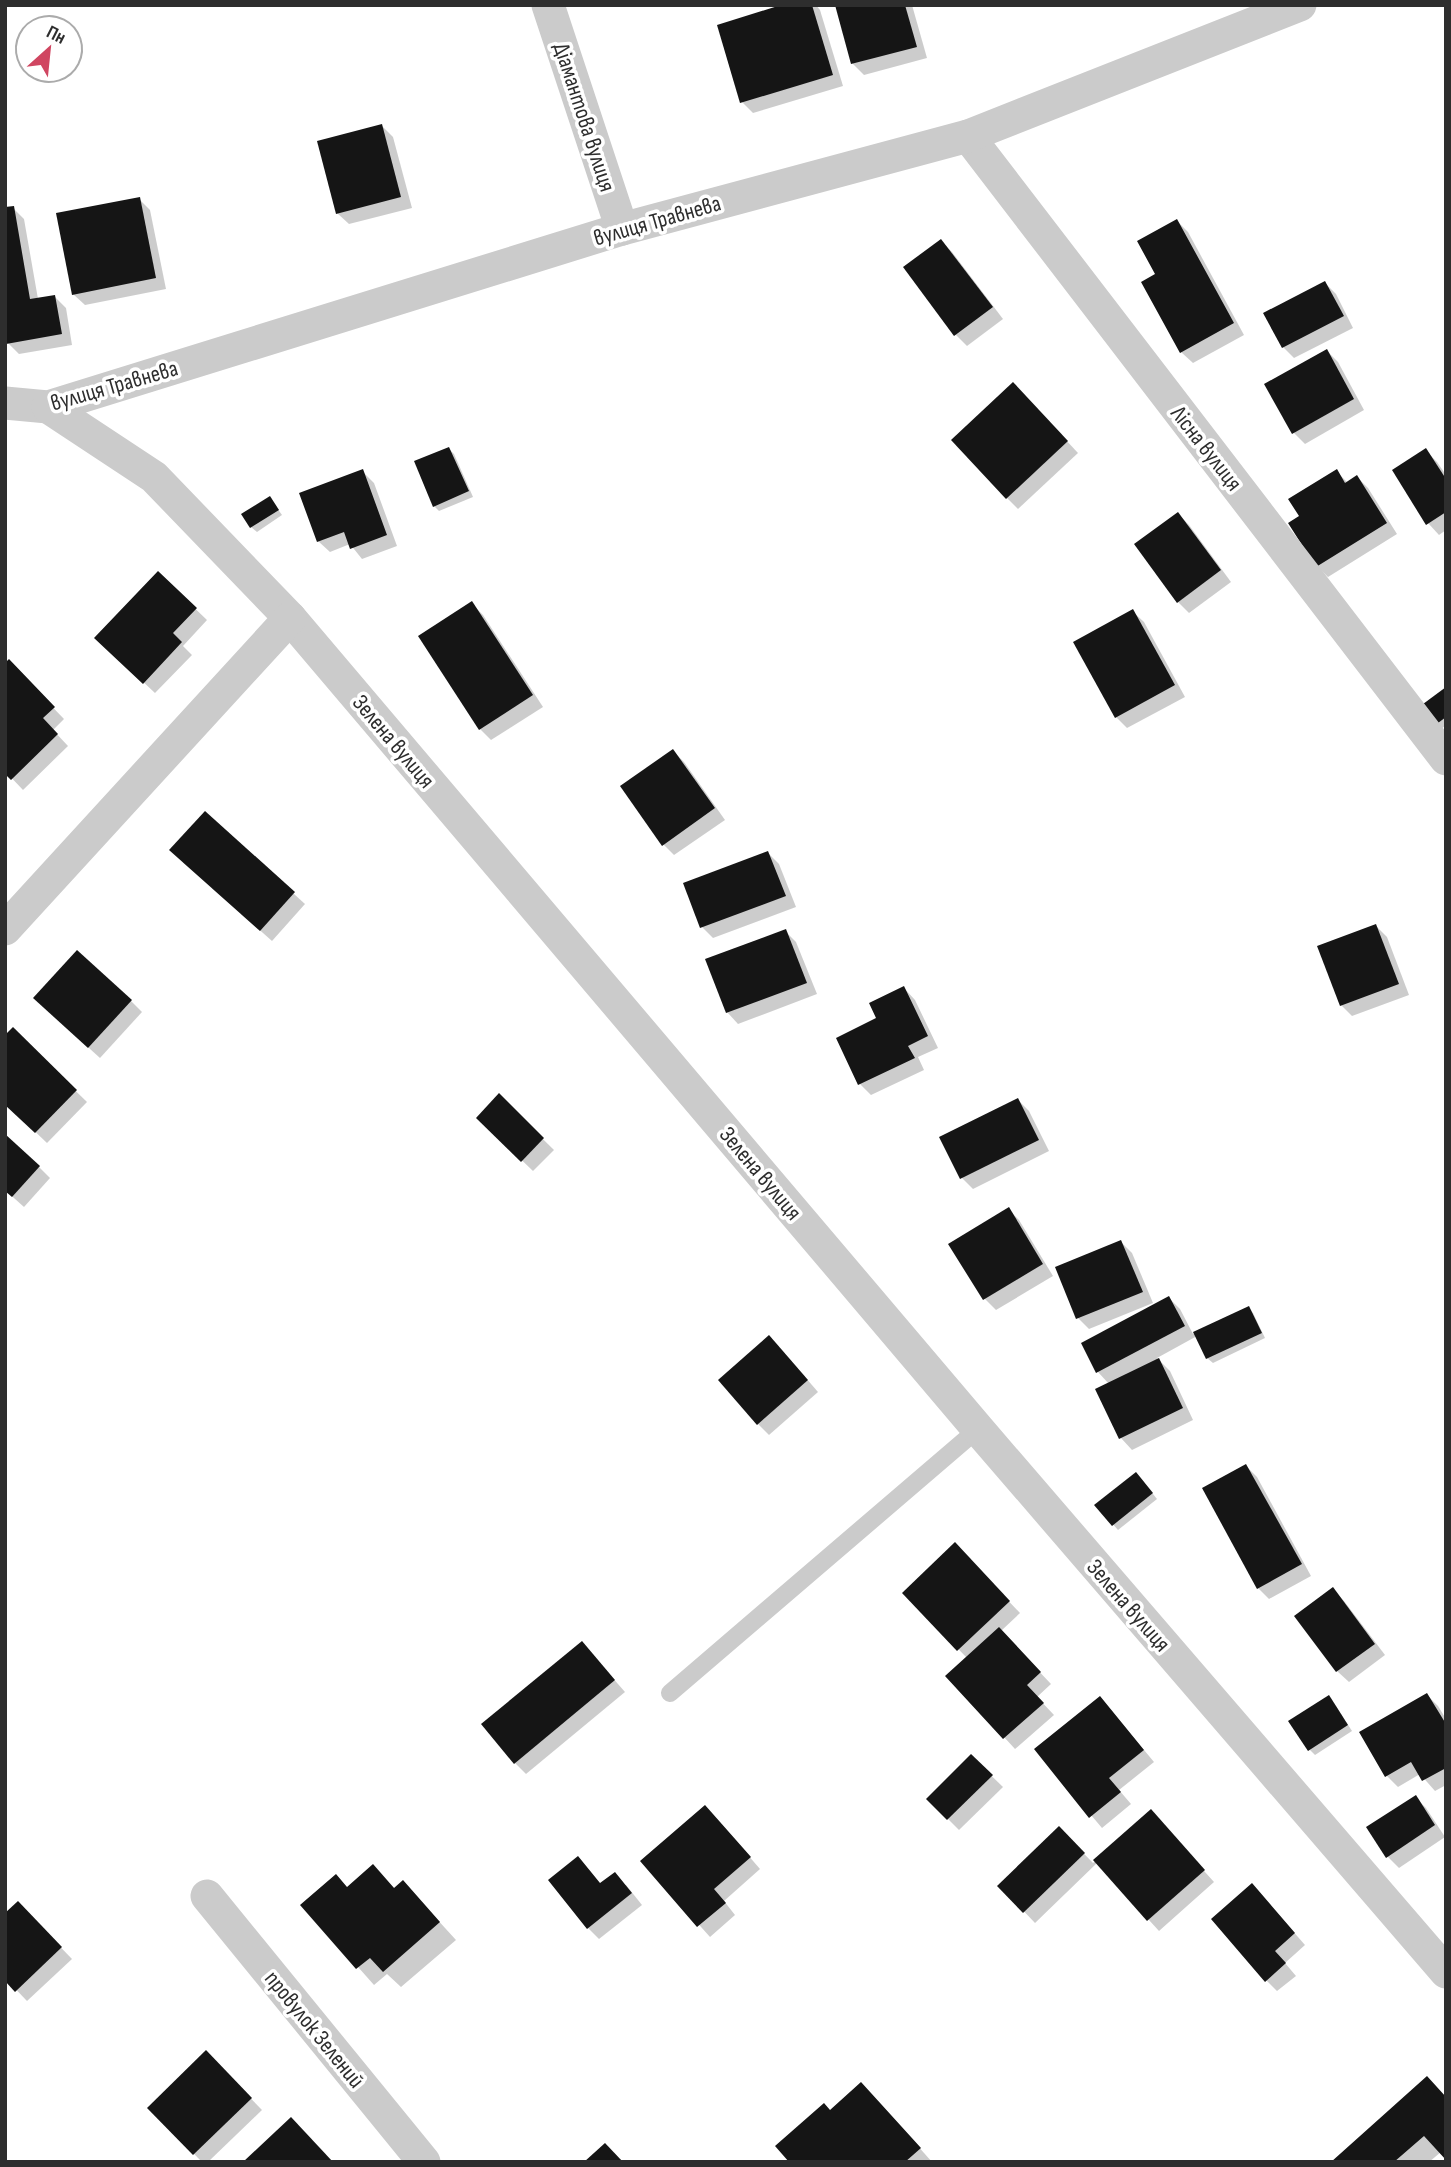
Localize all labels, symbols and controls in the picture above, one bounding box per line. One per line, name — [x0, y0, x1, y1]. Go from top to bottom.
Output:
north arrow — [14, 14, 84, 84]
text: Пн — [43, 21, 69, 50]
street label: Діамантова вулиця — [547, 39, 621, 195]
street label: вулиця Травнева — [590, 189, 724, 252]
street label: вулиця Травнева — [47, 354, 181, 417]
street label: Лісна вулиця — [1164, 400, 1248, 497]
street label: Зелена вулиця — [346, 689, 440, 794]
street label: Зелена вулиця — [713, 1121, 807, 1226]
street label: Зелена вулиця — [1080, 1554, 1176, 1658]
street label: провулок Зелений — [258, 1965, 370, 2094]

